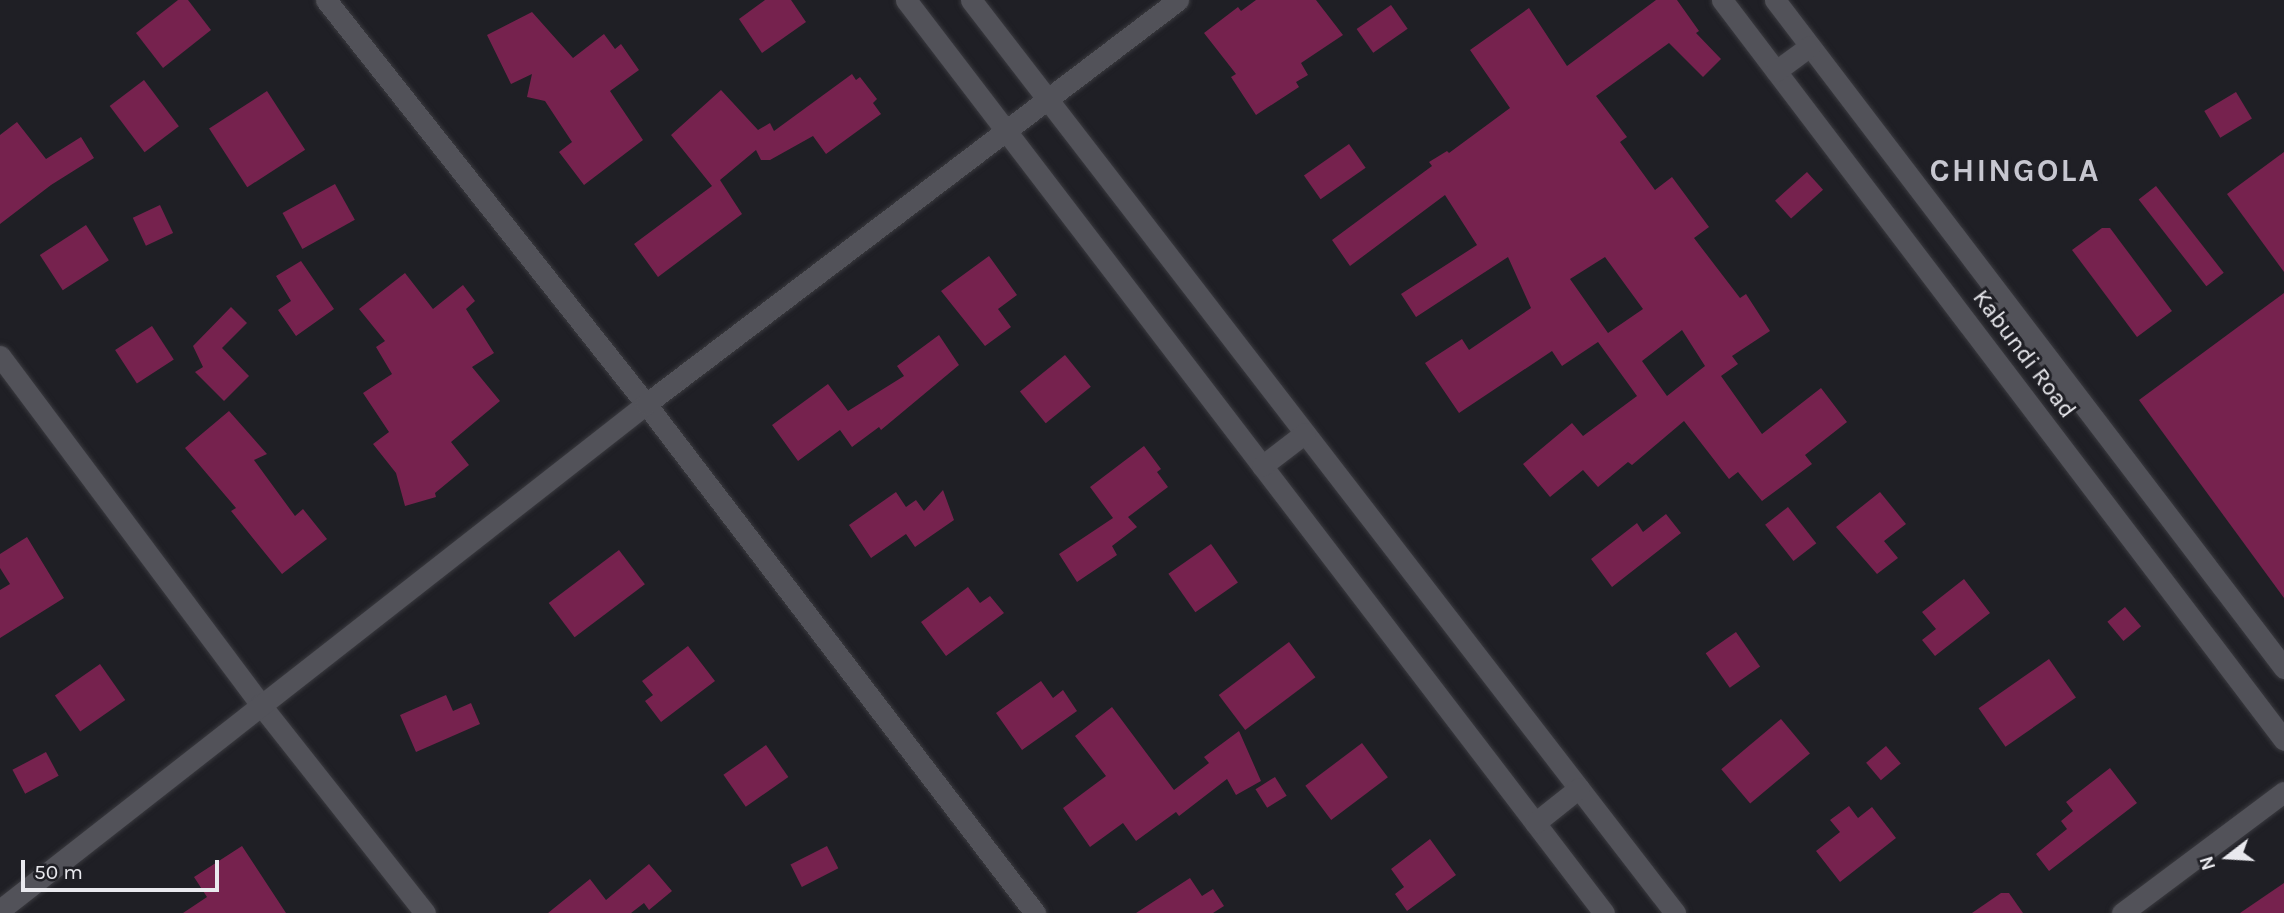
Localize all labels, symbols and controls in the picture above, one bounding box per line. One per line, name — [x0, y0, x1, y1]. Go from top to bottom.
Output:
district label: CHINGOLA — [1931, 152, 2099, 190]
street label: Kabundi Road — [1966, 284, 2082, 424]
north arrow — [2193, 822, 2263, 892]
scale bar — [24, 846, 222, 890]
text: N — [2195, 853, 2220, 873]
text: 50 m — [34, 860, 83, 884]

